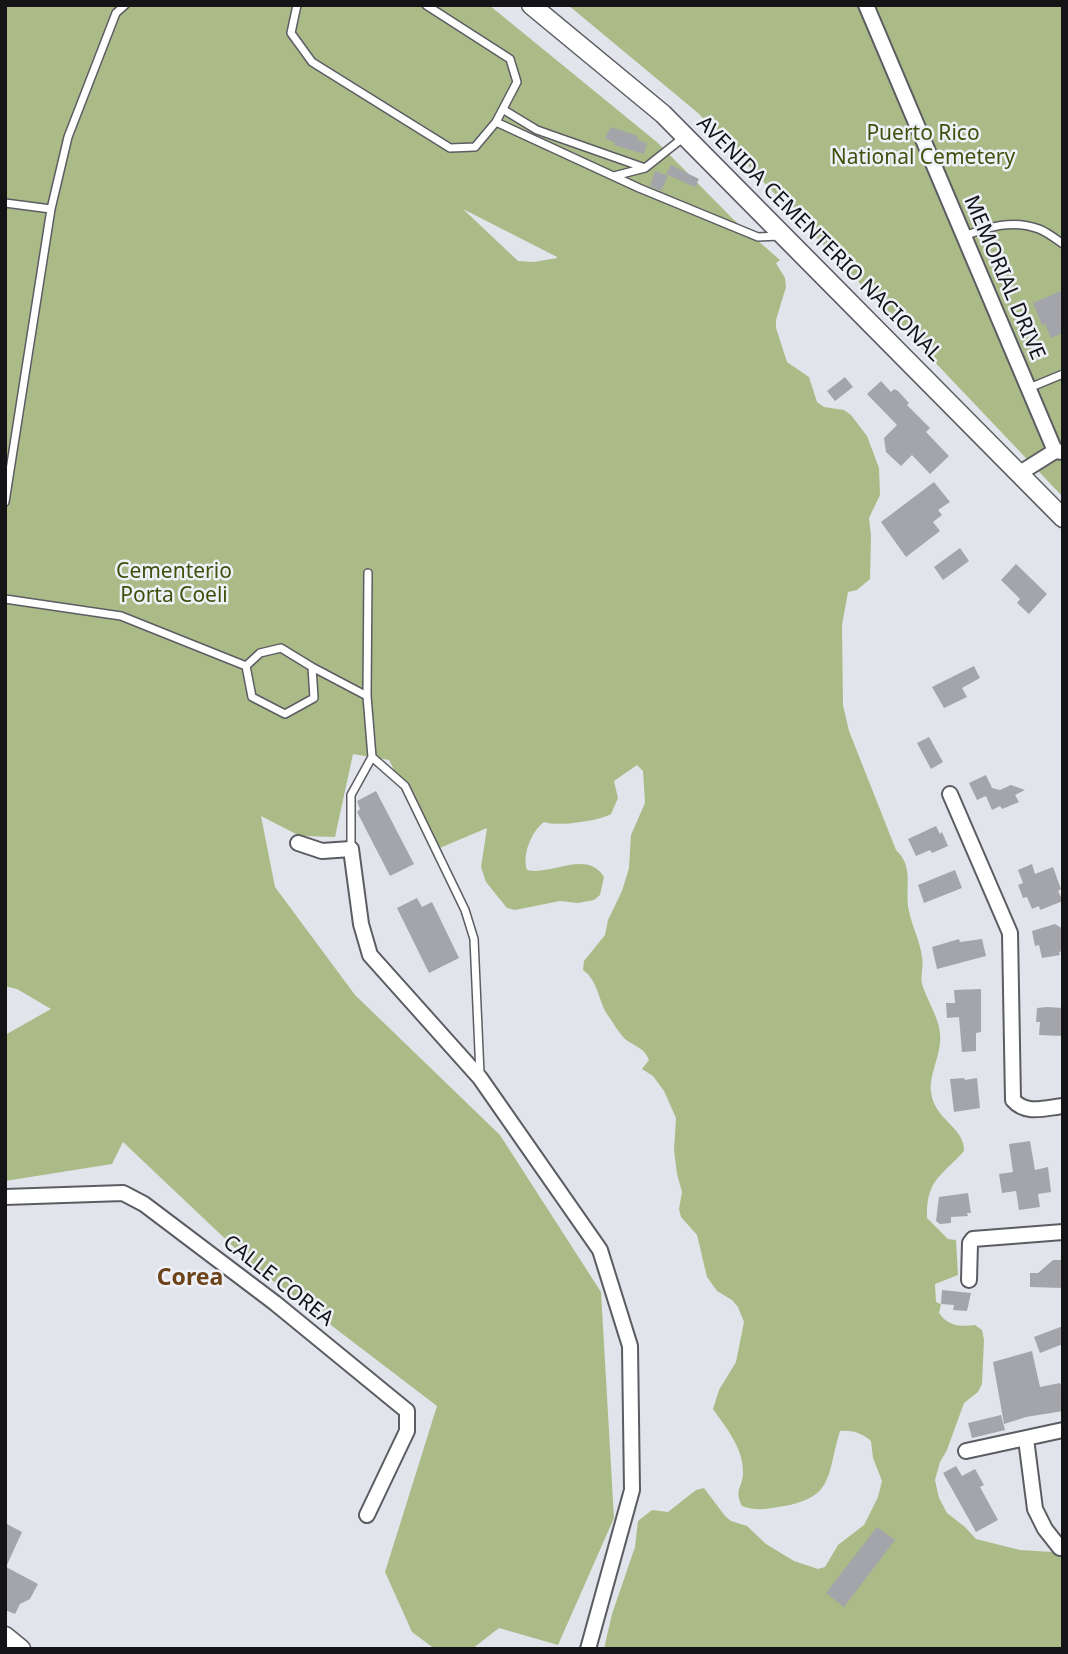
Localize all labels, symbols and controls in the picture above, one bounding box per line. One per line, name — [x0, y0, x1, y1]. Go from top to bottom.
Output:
street label: AVENIDA CEMENTERIO NACIONAL — [691, 111, 947, 367]
park label: Puerto Rico National Cemetery — [831, 121, 1015, 171]
street label: MEMORIAL DRIVE — [958, 192, 1050, 364]
park label: Cementerio Porta Coeli — [116, 559, 232, 609]
street label: CALLE COREA — [218, 1230, 338, 1332]
district label: Corea — [157, 1264, 223, 1292]

